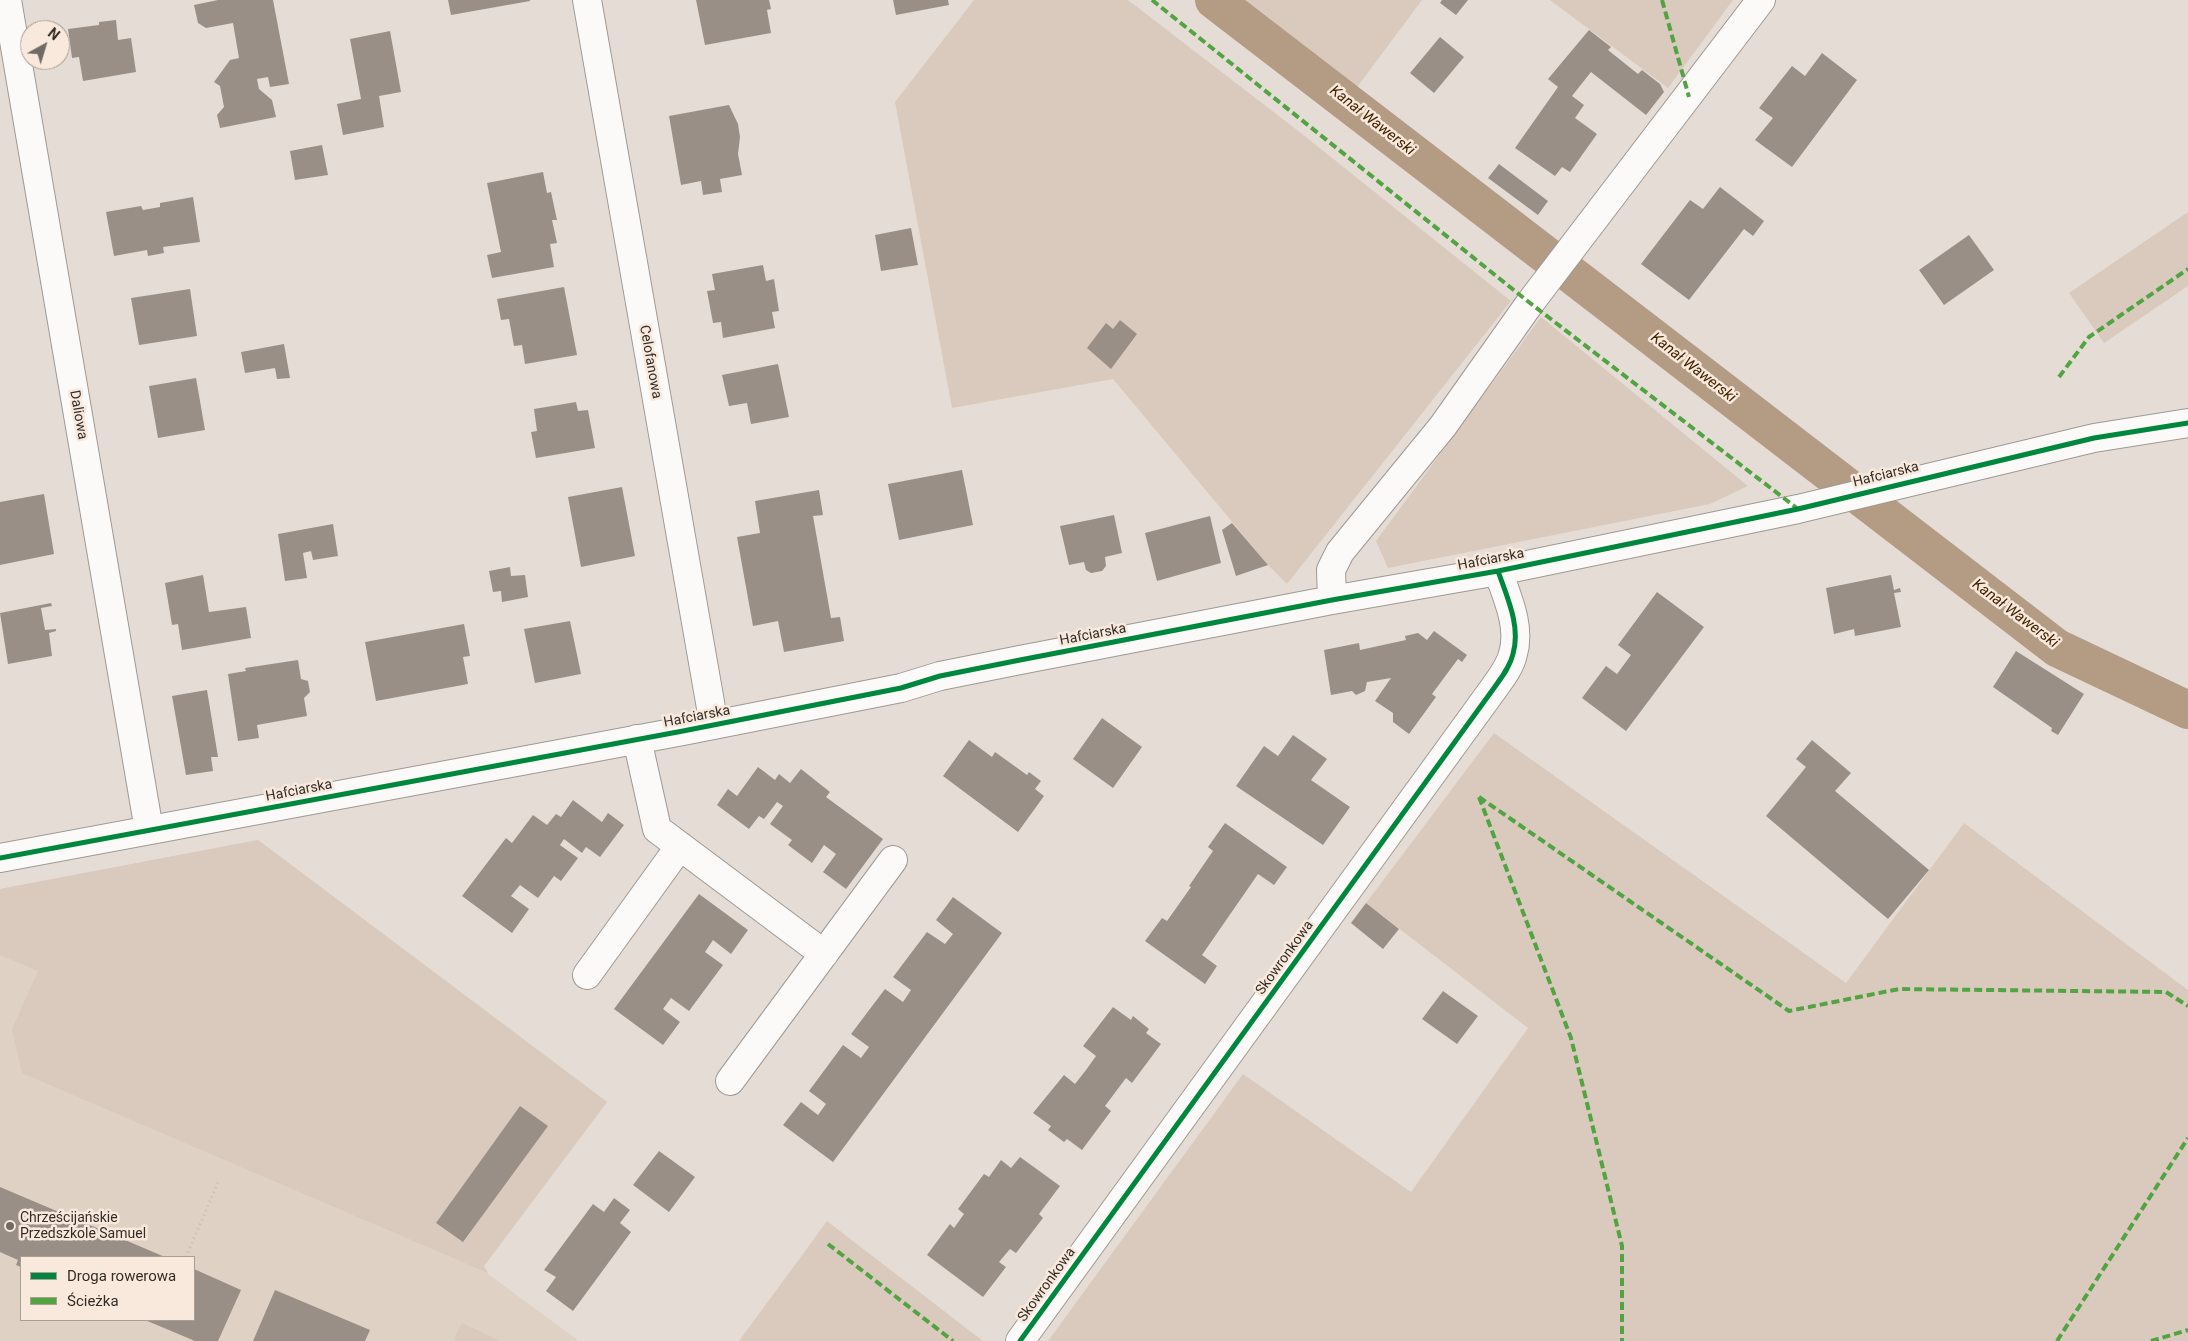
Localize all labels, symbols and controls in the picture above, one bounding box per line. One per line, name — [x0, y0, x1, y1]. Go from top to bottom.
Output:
north arrow — [20, 20, 70, 70]
text: N — [45, 25, 63, 43]
water label: Kanał Wawerski — [1326, 82, 1418, 160]
street label: Celofanowa — [635, 324, 665, 400]
water label: Kanał Wawerski — [1647, 329, 1739, 407]
street label: Daliowa — [65, 389, 91, 441]
street label: Hafciarska — [1851, 459, 1921, 491]
street label: Hafciarska — [1456, 545, 1526, 575]
water label: Kanał Wawerski — [1968, 576, 2062, 652]
street label: Hafciarska — [1058, 620, 1128, 650]
street label: Hafciarska — [662, 702, 732, 732]
street label: Hafciarska — [264, 776, 334, 806]
street label: Skowronkowa — [1253, 918, 1317, 998]
place label: Chrześcijańskie Przedszkole Samuel — [20, 1210, 146, 1242]
marker: Chrześcijańskie Przedszkole Samuel — [4, 1220, 16, 1232]
street label: Skowronkowa — [1015, 1245, 1079, 1325]
legend — [20, 1256, 195, 1321]
text: Droga rowerowa — [67, 1267, 176, 1285]
text: Ścieżka — [67, 1292, 119, 1310]

